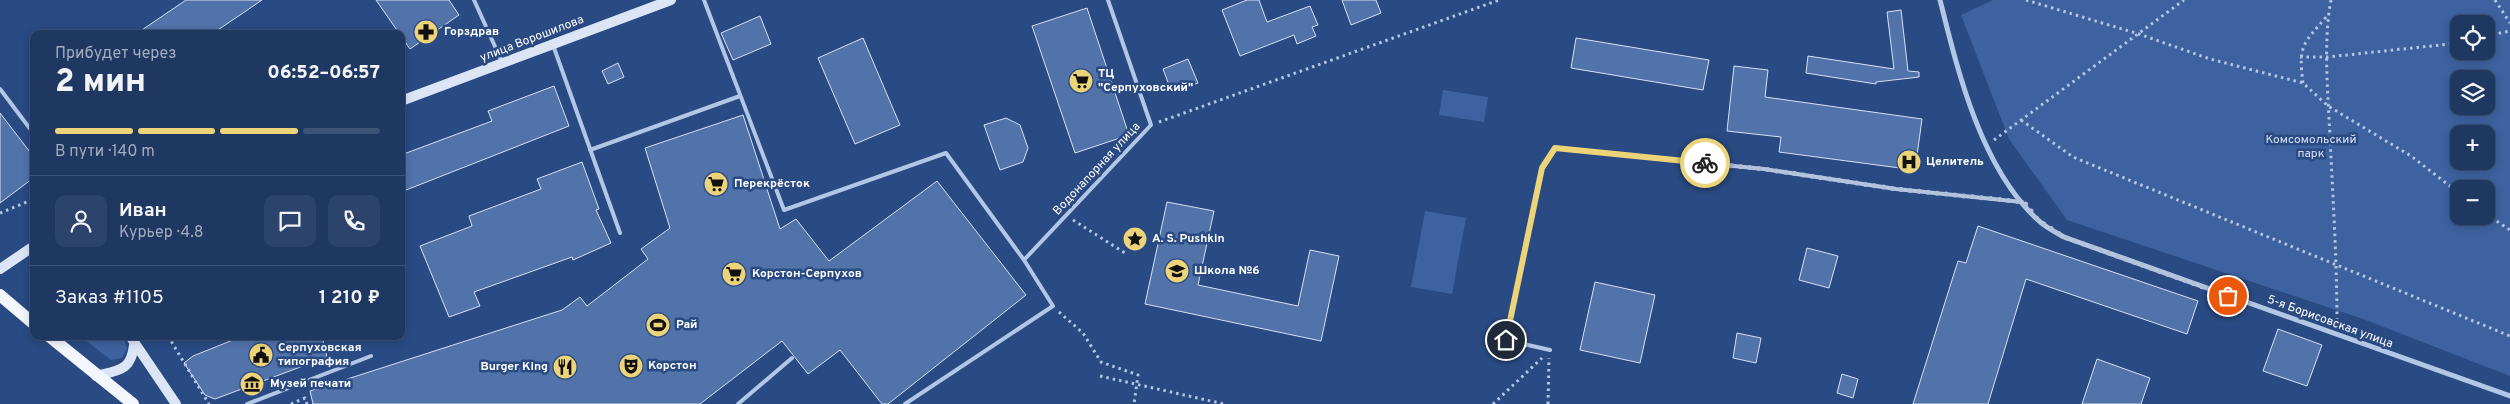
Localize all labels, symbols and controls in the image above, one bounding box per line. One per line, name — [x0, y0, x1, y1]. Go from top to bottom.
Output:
street label: улица Ворошилова — [478, 12, 586, 66]
map controls — [2450, 15, 2495, 225]
button: locate — [2450, 15, 2495, 60]
pharmacy icon: Горздрав — [413, 19, 439, 45]
place label: Горздрав — [444, 24, 499, 40]
text: Прибудет через — [55, 44, 177, 64]
text: 06:52–06:57 — [267, 61, 380, 85]
text: 2 мин — [55, 63, 146, 103]
place label: ТЦ "Серпуховский" — [1098, 66, 1193, 96]
supermarket icon: ТЦ "Серпуховский" — [1068, 68, 1094, 94]
button: layers — [2450, 70, 2495, 115]
street label: Водонапорная улица — [1050, 119, 1144, 219]
button: + — [2450, 125, 2495, 170]
park label: Комсомольский парк — [2265, 132, 2357, 162]
courier — [1680, 138, 1730, 188]
text: В пути · 140 m — [55, 142, 155, 162]
icon: bike — [1691, 149, 1719, 177]
hospital icon: Целитель — [1896, 149, 1922, 175]
place label: Целитель — [1926, 154, 1984, 170]
supermarket icon: Перекрёсток — [703, 171, 729, 197]
place label: Перекрёсток — [734, 176, 810, 192]
button: − — [2450, 180, 2495, 225]
button: person — [55, 195, 107, 247]
button: chat — [264, 195, 316, 247]
button: phone — [328, 195, 380, 247]
text: Иван — [119, 199, 167, 223]
text: Курьер · 4.8 — [119, 223, 204, 243]
place icon: A. S. Pushkin — [1122, 226, 1148, 252]
place label: A. S. Pushkin — [1152, 231, 1225, 247]
school or university icon: Школа №6 — [1164, 258, 1190, 284]
supermarket icon: Корстон-Серпухов — [721, 261, 747, 287]
place label: Школа №6 — [1194, 263, 1260, 279]
place label: Корстон-Серпухов — [752, 266, 862, 282]
pin — [2207, 275, 2249, 317]
icon: bag — [2214, 282, 2242, 310]
text: Заказ #1105 — [55, 286, 164, 310]
text: 1 210 ₽ — [319, 286, 380, 310]
street label: 5-я Борисовская улица — [2265, 292, 2395, 352]
sports icon: Рай — [645, 312, 671, 338]
place label: Рай — [676, 317, 698, 333]
pin — [1485, 319, 1527, 361]
icon: home — [1492, 326, 1520, 354]
place label: Серпуховская типография — [278, 340, 362, 370]
public building icon: Серпуховская типография — [248, 342, 274, 368]
theatre icon: Корстон — [618, 353, 644, 379]
restaurant icon: Burger King — [552, 354, 578, 380]
place label: Корстон — [648, 358, 697, 374]
place label: Burger King — [480, 359, 548, 375]
museum icon: Музей печати — [239, 371, 265, 397]
place label: Музей печати — [270, 376, 351, 392]

